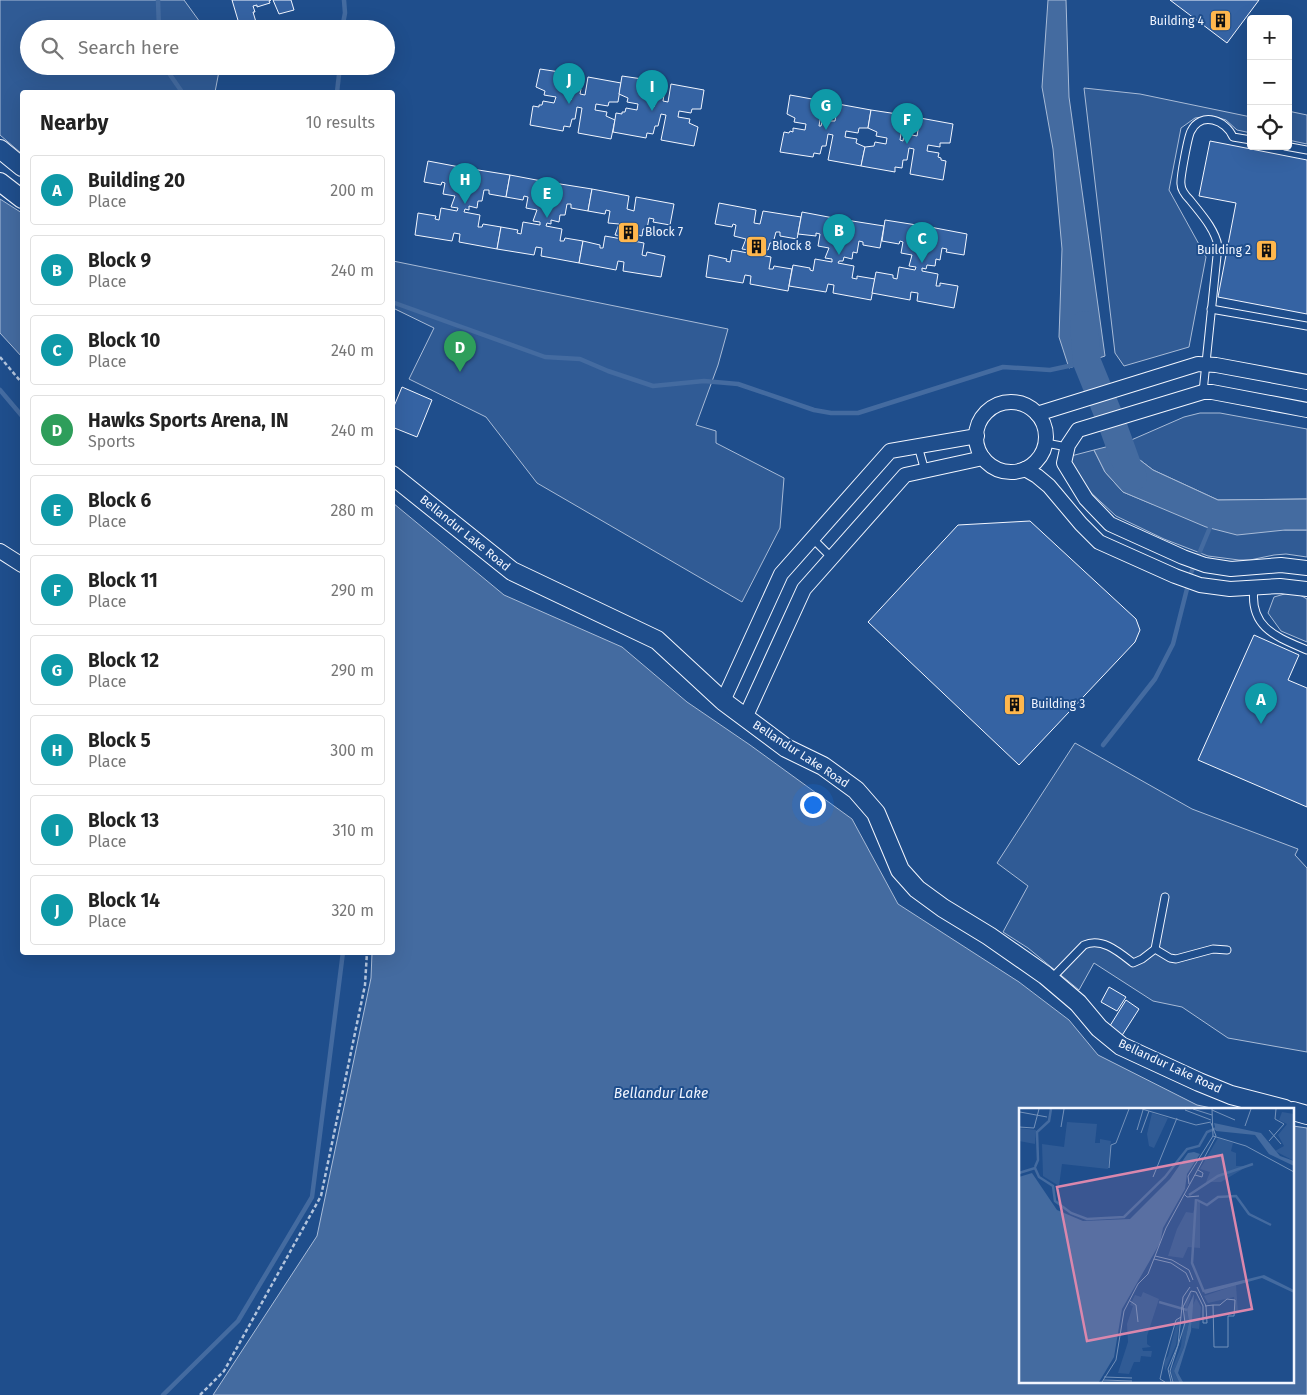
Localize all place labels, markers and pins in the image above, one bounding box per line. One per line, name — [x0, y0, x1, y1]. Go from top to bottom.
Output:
building icon: Building 4 — [1208, 9, 1232, 33]
place label: Building 4 — [1149, 14, 1205, 28]
pin: J — [553, 63, 585, 104]
pin: I — [636, 70, 668, 111]
pin: G — [810, 89, 842, 130]
pin: F — [891, 103, 923, 144]
pin: H — [449, 163, 481, 204]
pin: E — [531, 177, 563, 218]
pin: B — [823, 214, 855, 255]
building icon: Block 7 — [617, 220, 641, 244]
pin: C — [906, 222, 938, 263]
place label: Block 7 — [645, 225, 683, 239]
building icon: Block 8 — [744, 234, 768, 258]
building icon: Building 2 — [1255, 238, 1279, 262]
place label: Block 8 — [772, 239, 812, 253]
place label: Building 2 — [1197, 243, 1251, 257]
pin: D — [444, 331, 476, 372]
pin: A — [1245, 683, 1277, 724]
building icon: Building 3 — [1003, 692, 1027, 716]
place label: Building 3 — [1031, 697, 1085, 711]

